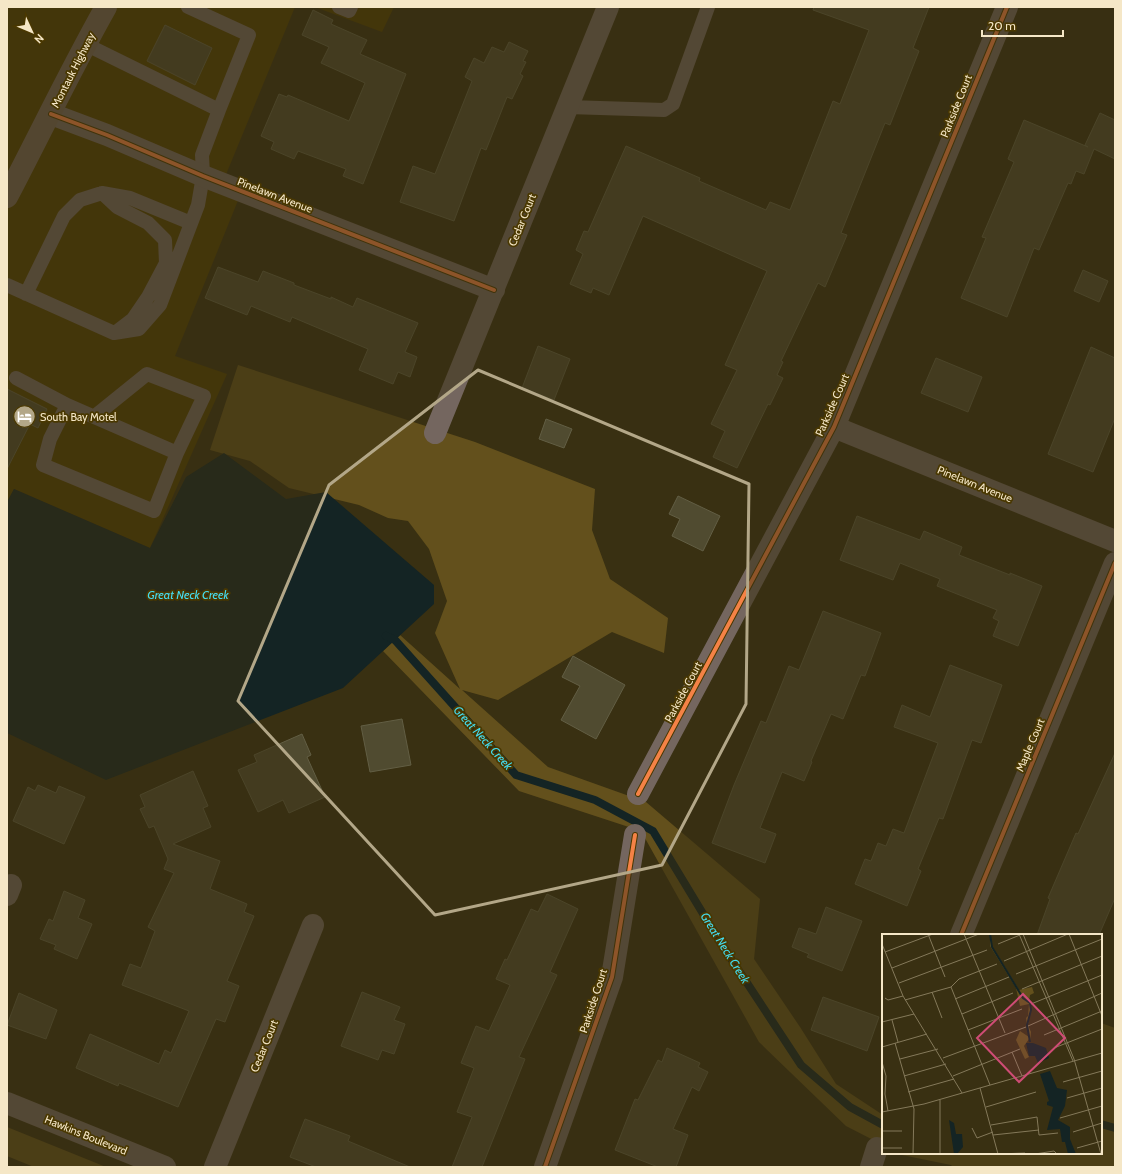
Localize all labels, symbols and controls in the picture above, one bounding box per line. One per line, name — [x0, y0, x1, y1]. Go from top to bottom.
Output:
north arrow — [12, 12, 52, 52]
scale bar — [982, 12, 1063, 38]
text: 20 m — [988, 18, 1016, 33]
street label: Montauk Highway — [48, 29, 98, 110]
text: N — [31, 31, 47, 47]
street label: Parkside Court — [937, 72, 975, 139]
street label: Pinelawn Avenue — [235, 174, 315, 216]
street label: Cedar Court — [505, 192, 539, 248]
street label: Parkside Court — [812, 371, 852, 438]
hotel icon: South Bay Motel — [12, 404, 38, 430]
place label: South Bay Motel — [40, 410, 117, 424]
street label: Pinelawn Avenue — [935, 463, 1015, 506]
water label: Great Neck Creek — [147, 587, 229, 602]
street label: Parkside Court — [661, 659, 705, 725]
water label: Great Neck Creek — [451, 702, 517, 774]
street label: Maple Court — [1013, 716, 1048, 774]
water label: Great Neck Creek — [698, 909, 754, 987]
inset map — [882, 934, 1102, 1154]
street label: Parkside Court — [576, 967, 610, 1035]
street label: Cedar Court — [247, 1018, 281, 1074]
street label: Hawkins Boulevard — [43, 1112, 129, 1158]

